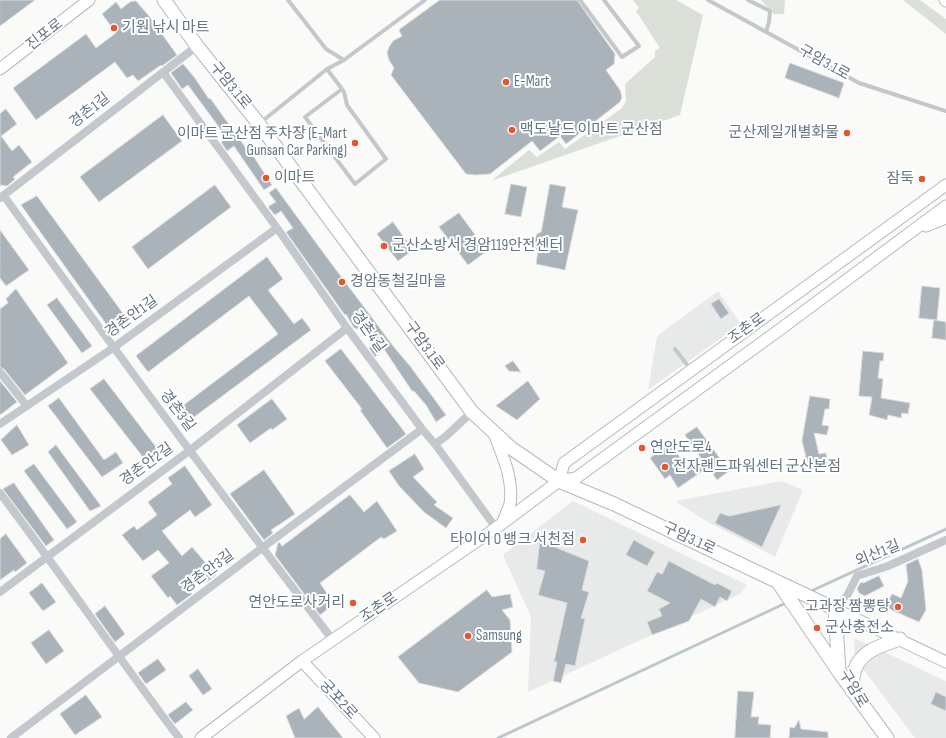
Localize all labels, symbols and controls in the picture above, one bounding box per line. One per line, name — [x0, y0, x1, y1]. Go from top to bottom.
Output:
street label: 진포로 — [23, 15, 67, 55]
place label: 기원 낚시 마트 — [122, 19, 210, 37]
marker: 기원 낚시 마트 — [109, 23, 119, 33]
street label: 구암3.1로 — [795, 42, 853, 84]
street label: 구암3.1로 — [205, 59, 255, 113]
place label: E-Mart — [514, 73, 549, 91]
marker: E-Mart — [501, 77, 511, 87]
street label: 경촌1길 — [66, 90, 114, 132]
place label: 맥도날드 이마트 군산점 — [520, 121, 663, 139]
place label: 군산제일개별화물 — [729, 124, 839, 142]
place label: 이마트 군산점 주차장 (E-Mart Gunsan Car Parking) — [177, 125, 347, 160]
marker: 맥도날드 이마트 군산점 — [507, 125, 517, 135]
marker: 군산제일개별화물 — [842, 128, 852, 138]
marker: 이마트 군산점 주차장 (E-Mart Gunsan Car Parking) — [350, 138, 360, 148]
place label: 이마트 — [274, 169, 315, 187]
place label: 잠둑 — [886, 170, 914, 188]
marker: 이마트 — [261, 173, 271, 183]
marker: 잠둑 — [917, 174, 927, 184]
place label: 군산소방서 경암119안전센터 — [392, 237, 563, 255]
marker: 군산소방서 경암119안전센터 — [379, 241, 389, 251]
place label: 경암동철길마을 — [350, 273, 447, 291]
marker: 경암동철길마을 — [337, 277, 347, 287]
street label: 경촌안1길 — [102, 292, 162, 342]
street label: 경촌4길 — [347, 307, 389, 357]
street label: 조촌로 — [725, 310, 769, 348]
street label: 구암3.1로 — [400, 318, 448, 374]
street label: 경촌3길 — [155, 387, 199, 435]
place label: 연안도로4 — [650, 439, 711, 457]
street label: 경촌안2길 — [117, 440, 177, 490]
marker: 연안도로4 — [637, 443, 647, 453]
place label: 전자랜드파워센터 군산본점 — [673, 458, 841, 476]
marker: 전자랜드파워센터 군산본점 — [660, 462, 670, 472]
street label: 구암3.1로 — [660, 519, 718, 559]
place label: 타이어 O 뱅크 서천점 — [450, 531, 575, 549]
marker: 타이어 O 뱅크 서천점 — [578, 535, 588, 545]
street label: 외산1길 — [853, 537, 903, 571]
street label: 경촌안3길 — [178, 546, 238, 598]
street label: 조촌로 — [357, 589, 401, 627]
place label: 연안도로사거리 — [248, 594, 345, 612]
marker: 연안도로사거리 — [348, 598, 358, 608]
place label: 고과장 짬뽕탕 — [805, 598, 890, 616]
marker: 고과장 짬뽕탕 — [893, 602, 903, 612]
place label: 군산충전소 — [825, 619, 894, 637]
marker: 군산충전소 — [812, 623, 822, 633]
place label: Samsung — [476, 627, 522, 645]
marker: Samsung — [463, 631, 473, 641]
street label: 구암로 — [835, 667, 871, 711]
street label: 궁포2로 — [315, 676, 361, 724]

